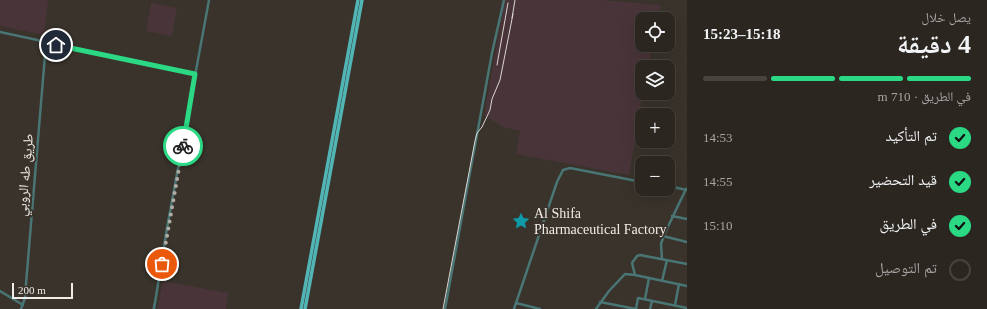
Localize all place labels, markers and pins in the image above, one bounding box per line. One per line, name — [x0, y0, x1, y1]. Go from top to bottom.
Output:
pin — [39, 28, 73, 62]
place label: Al Shifa Pharmaceutical Factory — [534, 206, 667, 237]
place icon: Al Shifa Pharmaceutical Factory — [511, 211, 531, 231]
pin — [145, 247, 179, 281]

